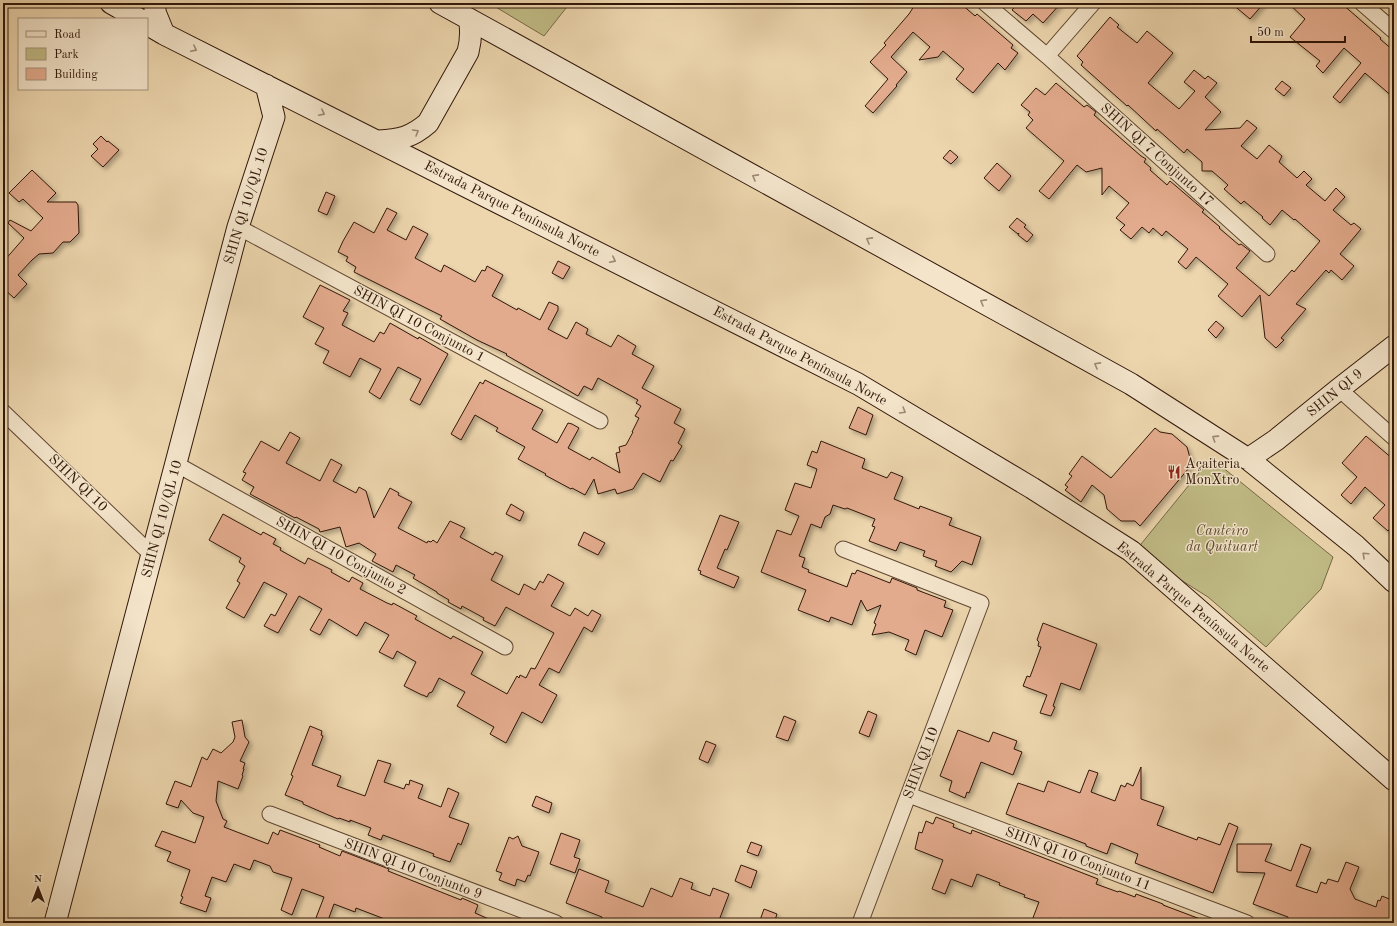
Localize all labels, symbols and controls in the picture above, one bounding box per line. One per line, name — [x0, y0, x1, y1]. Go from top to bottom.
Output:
legend — [18, 18, 148, 90]
scale bar — [1251, 18, 1345, 44]
text: 50 m — [1257, 26, 1284, 39]
text: Road — [54, 29, 81, 41]
one-way arrow — [190, 44, 197, 51]
text: Park — [54, 49, 79, 61]
text: Building — [54, 69, 98, 81]
street label: SHIN QI 7 Conjunto 17 — [1098, 101, 1216, 209]
one-way arrow — [318, 108, 326, 116]
one-way arrow — [412, 130, 419, 137]
street label: SHIN QI 10/QL 10 — [222, 146, 270, 266]
street label: Estrada Parque Península Norte — [422, 159, 602, 259]
one-way arrow — [752, 174, 759, 182]
one-way arrow — [866, 237, 873, 244]
one-way arrow — [609, 256, 617, 263]
street label: SHIN QI 10 Conjunto 1 — [351, 283, 487, 365]
one-way arrow — [980, 300, 987, 307]
street label: Estrada Parque Península Norte — [711, 304, 889, 408]
one-way arrow — [1094, 362, 1101, 370]
street label: SHIN QI 9 — [1304, 366, 1366, 420]
one-way arrow — [899, 406, 906, 413]
one-way arrow — [1213, 436, 1220, 443]
street label: SHIN QI 10 — [46, 452, 110, 514]
place label: Açaiteria MonXtro — [1185, 457, 1240, 487]
street label: SHIN QI 10/QL 10 — [140, 459, 184, 579]
restaurant icon: Açaiteria MonXtro — [1166, 464, 1182, 480]
street label: SHIN QI 10 Conjunto 2 — [273, 514, 409, 598]
park label: Canteiro da Quituart — [1186, 524, 1258, 554]
street label: Estrada Parque Península Norte — [1114, 539, 1272, 675]
one-way arrow — [1363, 553, 1370, 560]
street label: SHIN QI 10 — [901, 725, 941, 801]
street label: SHIN QI 10 Conjunto 11 — [1003, 825, 1153, 893]
street label: SHIN QI 10 Conjunto 9 — [342, 836, 484, 902]
north arrow — [18, 868, 58, 908]
text: N — [34, 874, 43, 885]

